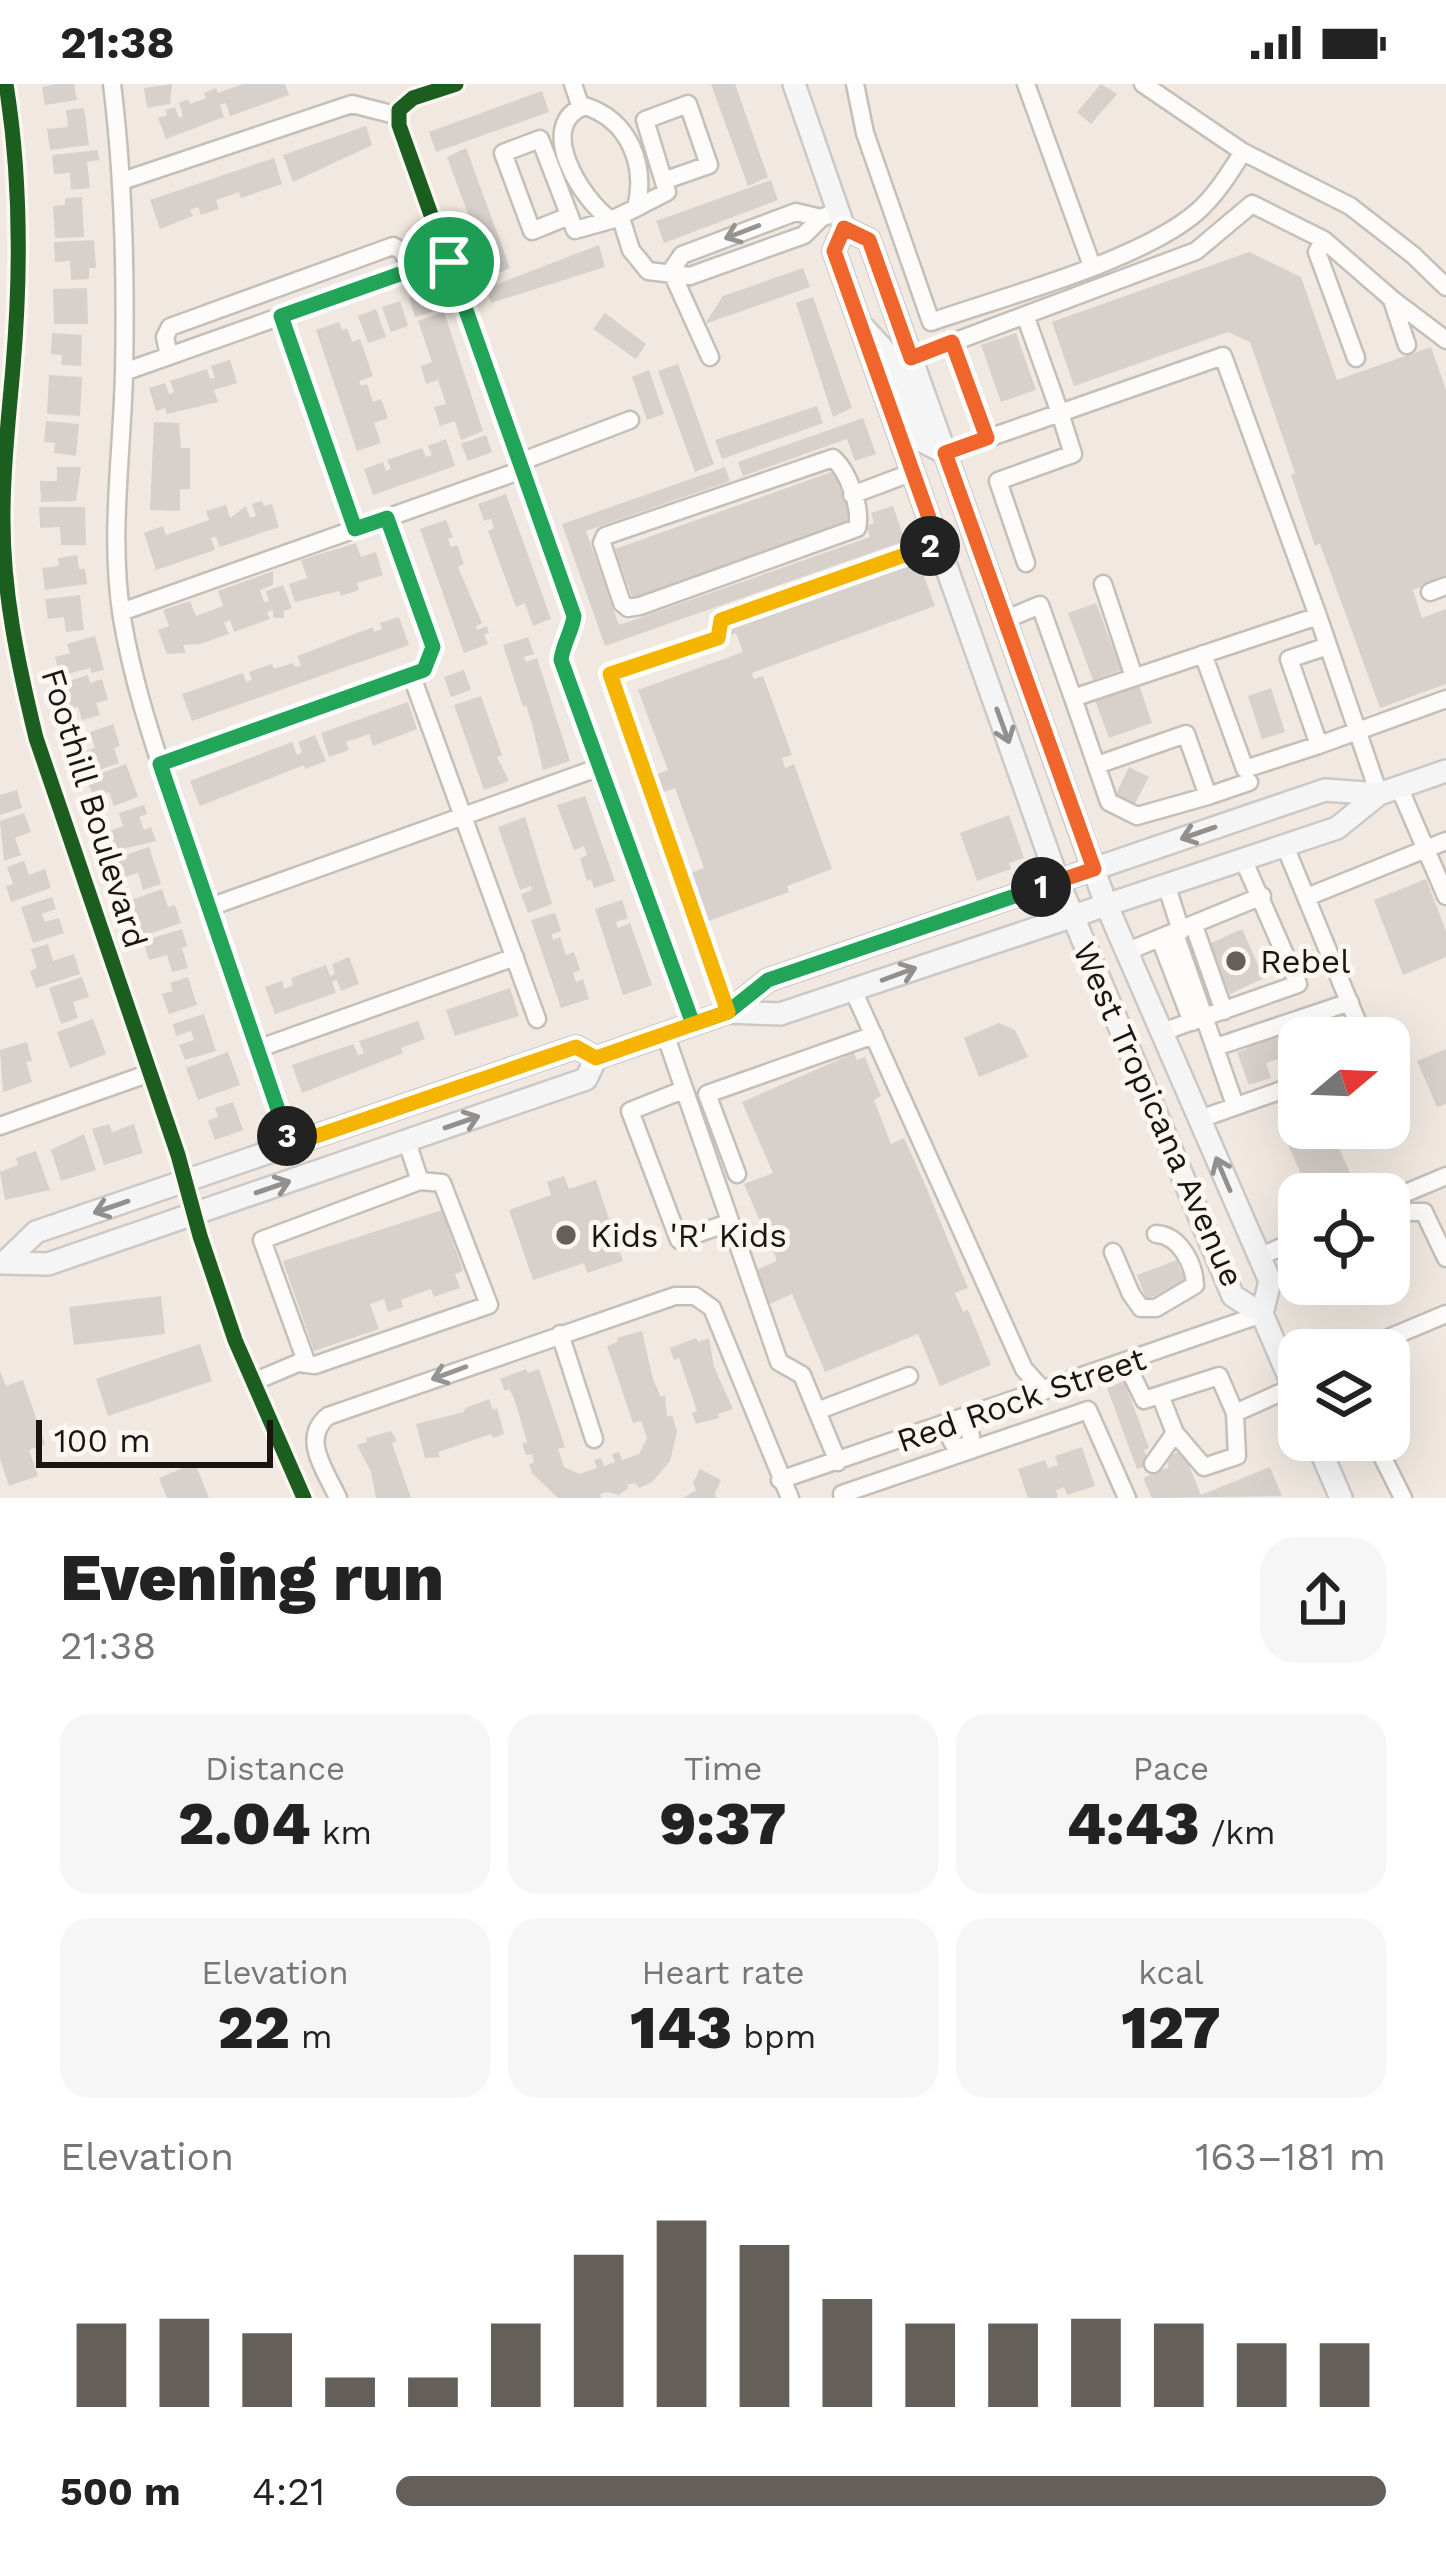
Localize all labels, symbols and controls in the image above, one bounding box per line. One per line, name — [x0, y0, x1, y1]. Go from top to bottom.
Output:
text: 21:38 — [60, 16, 175, 69]
pin — [398, 211, 500, 313]
one-way arrow — [724, 223, 761, 245]
icon: arrive — [416, 229, 482, 295]
pin: 2 — [900, 516, 960, 576]
text: 2 — [920, 526, 940, 565]
street label: Foothill Boulevard — [33, 664, 156, 953]
one-way arrow — [994, 707, 1015, 744]
one-way arrow — [1180, 824, 1218, 846]
pin: 1 — [1011, 857, 1071, 917]
text: 1 — [1034, 867, 1048, 906]
street label: West Tropicana Avenue — [1065, 936, 1252, 1293]
place label: Rebel — [1260, 942, 1350, 981]
marker: Rebel — [1223, 948, 1249, 974]
one-way arrow — [880, 962, 917, 983]
north arrow — [1278, 1017, 1410, 1149]
map controls — [1278, 1017, 1410, 1461]
pin: 3 — [257, 1106, 317, 1166]
one-way arrow — [443, 1110, 480, 1131]
text: 3 — [277, 1116, 297, 1155]
one-way arrow — [1211, 1157, 1233, 1193]
button: locate — [1278, 1173, 1410, 1305]
one-way arrow — [253, 1175, 291, 1197]
one-way arrow — [93, 1198, 130, 1219]
place label: Kids 'R' Kids — [590, 1216, 787, 1255]
marker: Kids 'R' Kids — [553, 1222, 579, 1248]
button: layers — [1278, 1329, 1410, 1461]
street label: Red Rock Street — [892, 1339, 1151, 1460]
one-way arrow — [431, 1364, 468, 1385]
scale bar — [36, 1414, 273, 1467]
text: 100 m — [54, 1421, 151, 1460]
button: share — [1260, 1537, 1386, 1663]
text: Evening run — [60, 1539, 444, 1616]
text: 21:38 — [60, 1623, 156, 1668]
text: Distance — [205, 1749, 345, 1788]
text: Time — [684, 1749, 762, 1788]
text: Pace — [1133, 1749, 1209, 1788]
text: 2.04 — [178, 1788, 310, 1859]
text: 9:37 — [659, 1788, 787, 1859]
text: 4:43 — [1067, 1788, 1200, 1859]
text: km — [310, 1813, 372, 1852]
text: /km — [1200, 1813, 1275, 1852]
text: Elevation — [201, 1953, 349, 1992]
text: Heart rate — [641, 1953, 805, 1992]
text: kcal — [1138, 1953, 1204, 1992]
text: 22 — [218, 1992, 290, 2063]
text: 143 — [630, 1992, 732, 2063]
text: 127 — [1121, 1992, 1221, 2063]
text: m — [290, 2017, 332, 2056]
text: bpm — [732, 2017, 816, 2056]
text: Elevation — [60, 2134, 234, 2179]
text: 163–181 m — [1195, 2134, 1386, 2179]
text: 500 m — [60, 2469, 181, 2514]
text: 4:21 — [252, 2469, 325, 2514]

